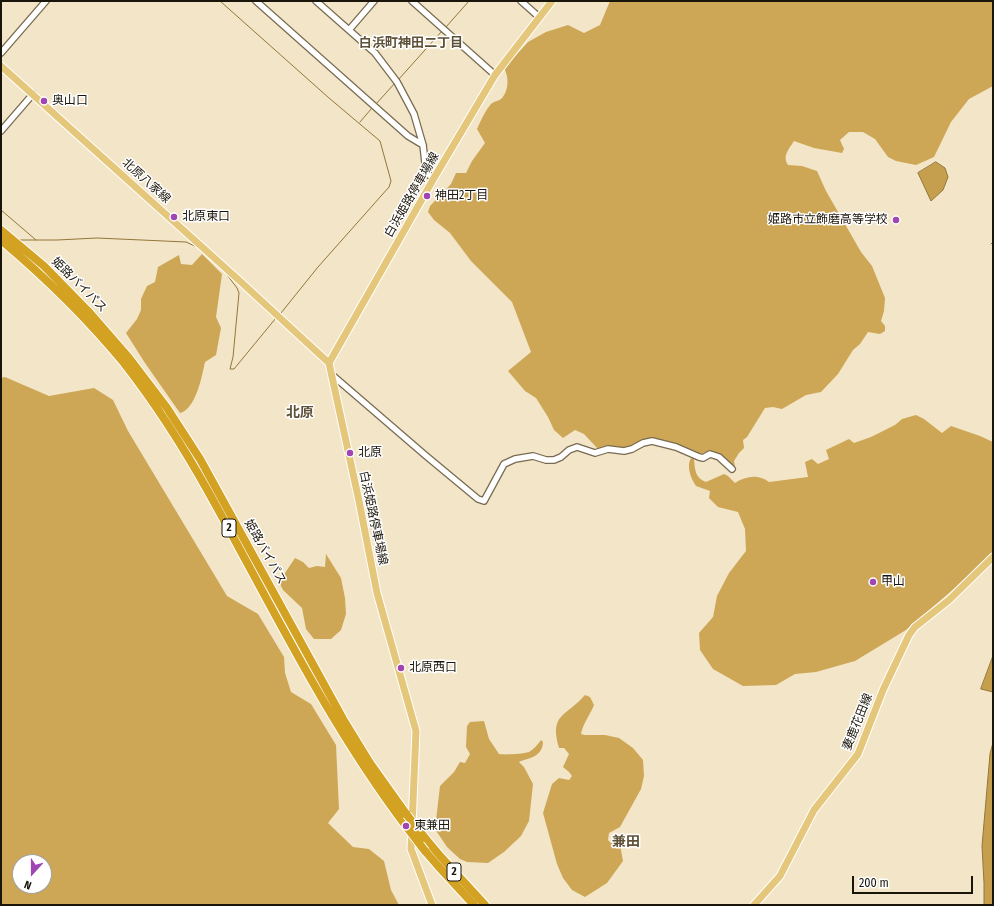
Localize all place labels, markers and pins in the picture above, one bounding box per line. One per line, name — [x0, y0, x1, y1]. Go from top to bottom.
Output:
place label: 奥山口 — [52, 94, 88, 108]
marker: 奥山口 — [39, 96, 49, 106]
place label: 神田2丁目 — [435, 189, 488, 203]
marker: 神田2丁目 — [422, 191, 432, 201]
place label: 北原東口 — [182, 210, 230, 224]
marker: 北原東口 — [169, 212, 179, 222]
place label: 姫路市立飾磨高等学校 — [768, 213, 888, 227]
marker: 姫路市立飾磨高等学校 — [891, 215, 901, 225]
place label: 北原 — [358, 446, 382, 460]
marker: 北原 — [345, 448, 355, 458]
place label: 甲山 — [881, 575, 905, 589]
marker: 甲山 — [868, 577, 878, 587]
place label: 北原西口 — [409, 661, 457, 675]
marker: 北原西口 — [396, 663, 406, 673]
place label: 東兼田 — [414, 819, 450, 833]
marker: 東兼田 — [401, 821, 411, 831]

